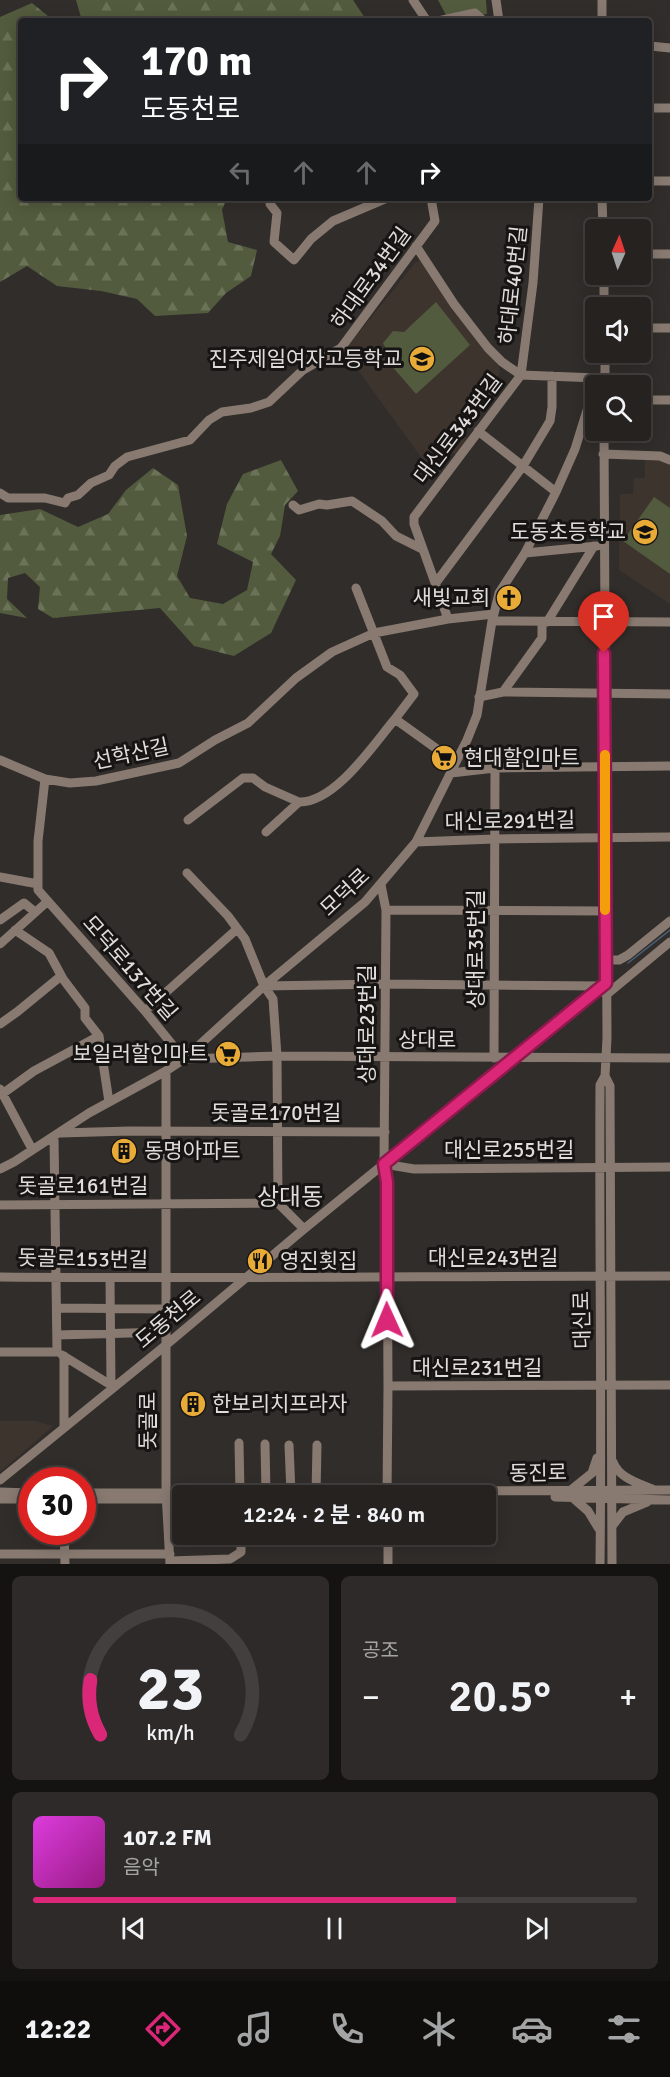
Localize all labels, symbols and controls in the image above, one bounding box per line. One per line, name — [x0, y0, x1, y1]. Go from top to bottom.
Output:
text: 170 m — [141, 36, 252, 87]
icon: right — [42, 42, 120, 120]
text: 도동천로 — [141, 93, 240, 126]
icon: left — [224, 156, 257, 189]
icon: ahead — [287, 156, 320, 189]
icon: ahead — [350, 156, 383, 189]
icon: right — [413, 156, 446, 189]
north arrow — [585, 219, 651, 285]
map controls — [585, 219, 651, 441]
street label: 하대로34번길 — [325, 222, 417, 334]
street label: 하대로40번길 — [494, 224, 532, 346]
button: sound — [585, 297, 651, 363]
school or university icon: 진주제일여자고등학교 — [407, 344, 437, 374]
place label: 진주제일여자고등학교 — [209, 346, 402, 372]
street label: 대신로343번길 — [408, 369, 508, 489]
button: search — [585, 375, 651, 441]
school or university icon: 도동초등학교 — [630, 517, 660, 547]
place label: 도동초등학교 — [510, 519, 626, 545]
church icon: 새빛교회 — [494, 583, 524, 613]
place label: 새빛교회 — [413, 585, 490, 611]
pin — [578, 591, 629, 653]
icon: arrive — [587, 600, 620, 633]
street label: 선학산길 — [91, 733, 171, 775]
supermarket icon: 현대할인마트 — [429, 743, 459, 773]
place label: 현대할인마트 — [464, 745, 580, 771]
street label: 대신로291번길 — [444, 807, 576, 835]
street label: 모덕로 — [315, 863, 375, 921]
street label: 상대로35번길 — [463, 889, 489, 1009]
street label: 모덕로137번길 — [77, 910, 183, 1026]
street label: 상대로23번길 — [354, 964, 380, 1084]
street label: 상대로 — [398, 1027, 456, 1053]
supermarket icon: 보일러할인마트 — [213, 1039, 243, 1069]
place label: 보일러할인마트 — [73, 1041, 208, 1067]
street label: 돗골로170번길 — [211, 1100, 341, 1126]
building icon: 동명아파트 — [109, 1136, 139, 1166]
street label: 대신로255번길 — [444, 1137, 574, 1163]
place label: 동명아파트 — [144, 1138, 241, 1164]
street label: 돗골로161번길 — [18, 1173, 148, 1199]
district label: 상대동 — [257, 1182, 323, 1212]
street label: 돗골로153번길 — [17, 1245, 149, 1273]
street label: 대신로243번길 — [428, 1245, 558, 1271]
restaurant icon: 영진횟집 — [245, 1246, 275, 1276]
place label: 영진횟집 — [280, 1248, 357, 1274]
street label: 도동천로 — [130, 1284, 206, 1354]
position arrow — [355, 1288, 419, 1352]
street label: 대신로 — [568, 1291, 596, 1349]
street label: 대신로231번길 — [412, 1355, 542, 1381]
building icon: 한보리치프라자 — [178, 1389, 208, 1419]
place label: 한보리치프라자 — [212, 1391, 347, 1417]
street label: 돗골로 — [135, 1392, 161, 1450]
street label: 동진로 — [509, 1459, 567, 1487]
speed limit sign: 30 — [18, 1467, 96, 1545]
text: 12:24 · 2 분 · 840 m — [243, 1501, 425, 1528]
text: 공조 — [362, 1638, 399, 1663]
text: 23 — [137, 1650, 204, 1727]
text: 20.5° — [448, 1669, 551, 1724]
text: − — [362, 1677, 380, 1718]
text: + — [619, 1677, 637, 1718]
text: km/h — [146, 1720, 195, 1746]
text: 107.2 FM — [123, 1824, 212, 1851]
text: 음악 — [123, 1855, 160, 1880]
icon: previous — [117, 1912, 150, 1945]
icon: pause — [318, 1912, 351, 1945]
icon: next — [520, 1912, 553, 1945]
icon: directions — [142, 2008, 184, 2050]
icon: music — [234, 2008, 276, 2050]
icon: phone — [326, 2008, 368, 2050]
icon: climate — [418, 2008, 460, 2050]
icon: car — [511, 2008, 553, 2050]
icon: filters — [603, 2008, 645, 2050]
text: 12:22 — [25, 2013, 91, 2046]

